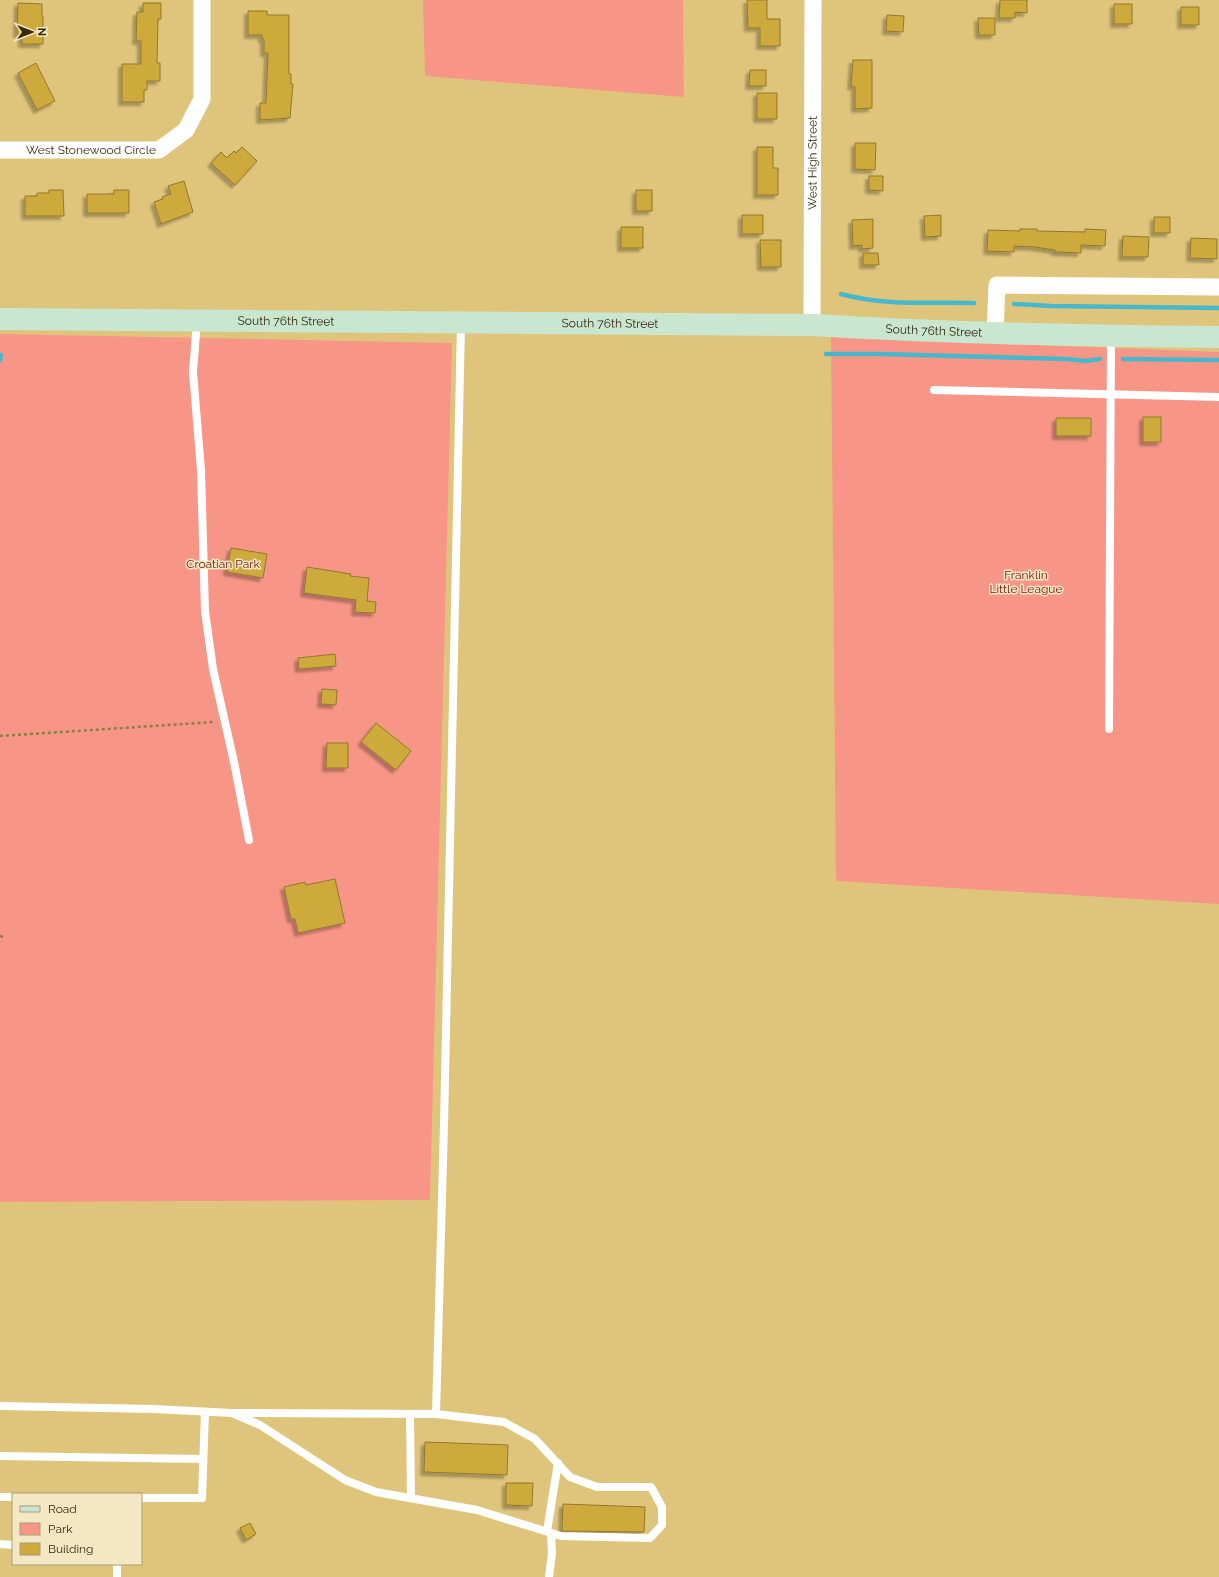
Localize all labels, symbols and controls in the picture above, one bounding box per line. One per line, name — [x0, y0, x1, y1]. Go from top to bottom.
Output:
north arrow — [12, 12, 52, 52]
text: N — [35, 28, 48, 36]
street label: West High Street — [805, 116, 820, 210]
street label: West Stonewood Circle — [26, 143, 156, 157]
street label: South 76th Street — [238, 314, 334, 328]
street label: South 76th Street — [562, 316, 658, 331]
street label: South 76th Street — [885, 322, 982, 340]
park label: Croatian Park — [186, 557, 260, 571]
park label: Franklin Little League — [989, 568, 1063, 596]
legend — [12, 1493, 142, 1565]
text: Road — [48, 1502, 77, 1516]
text: Park — [48, 1522, 73, 1536]
text: Building — [48, 1542, 94, 1556]

